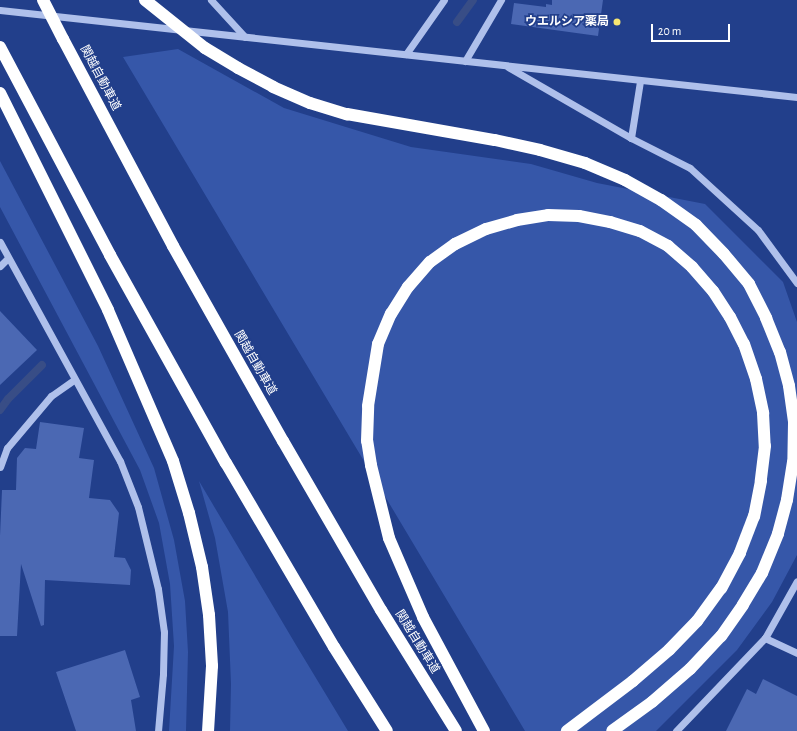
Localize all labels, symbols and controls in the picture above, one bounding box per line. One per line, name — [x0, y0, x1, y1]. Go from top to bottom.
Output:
place label: ウエルシア薬局 — [525, 15, 609, 29]
scale bar — [653, 16, 732, 42]
marker: ウエルシア薬局 — [612, 17, 622, 27]
text: 20 m — [658, 25, 681, 37]
street label: 関越自動車道 — [77, 43, 123, 113]
street label: 関越自動車道 — [231, 328, 279, 398]
street label: 関越自動車道 — [392, 608, 442, 676]

